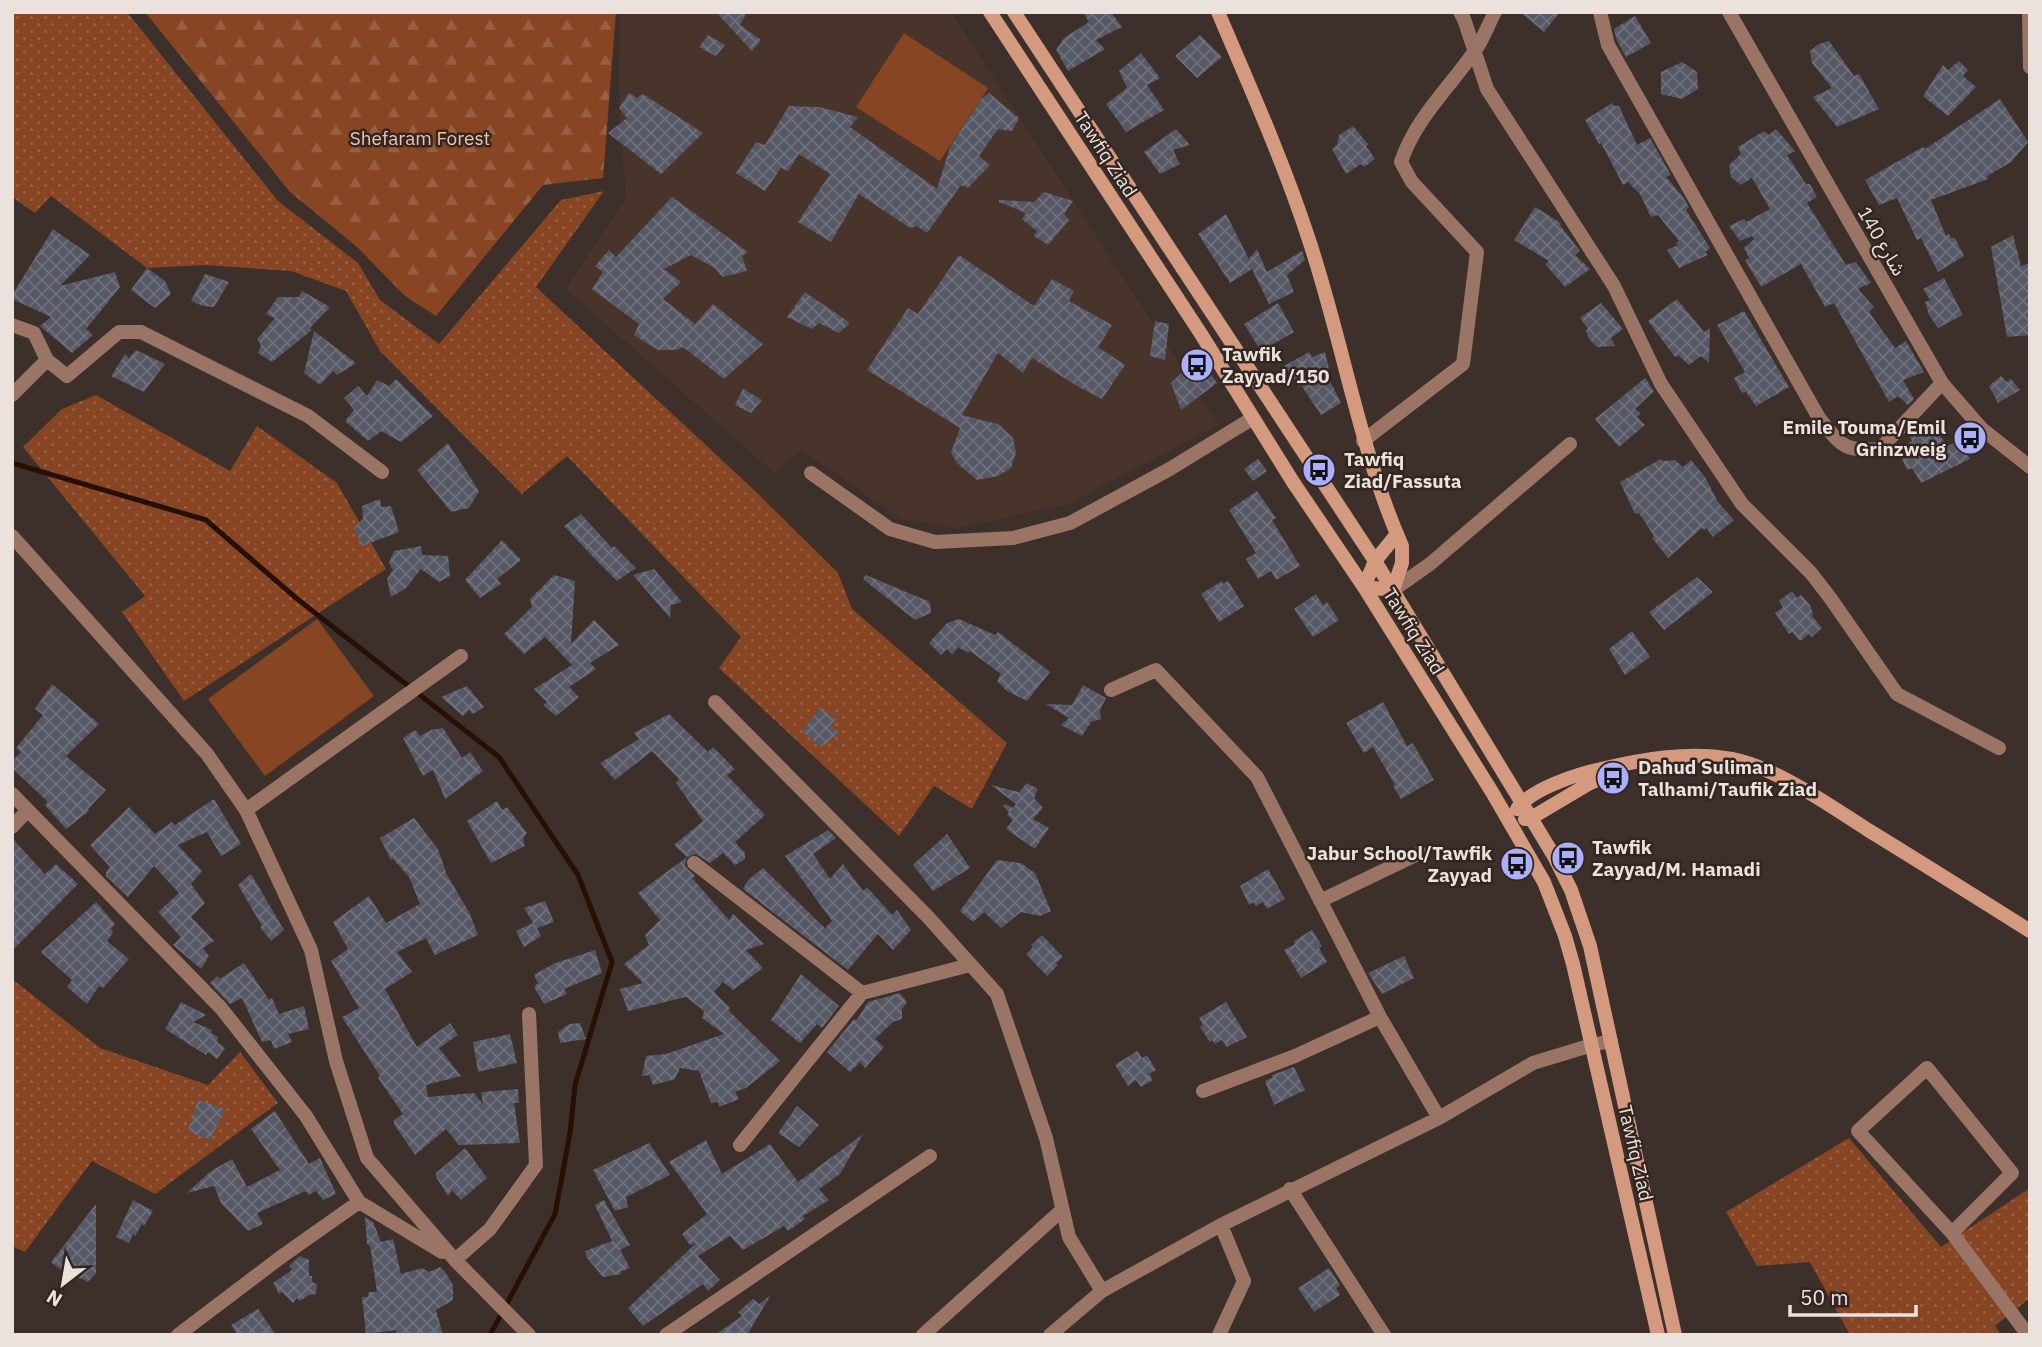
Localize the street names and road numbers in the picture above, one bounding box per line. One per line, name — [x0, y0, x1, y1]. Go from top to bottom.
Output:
street label: Tawfiq Ziad — [1069, 107, 1143, 201]
street label: شارع 140 — [1851, 202, 1911, 281]
street label: Tawfiq Ziad — [1378, 583, 1450, 679]
street label: Tawfiq Ziad — [1613, 1103, 1659, 1203]

